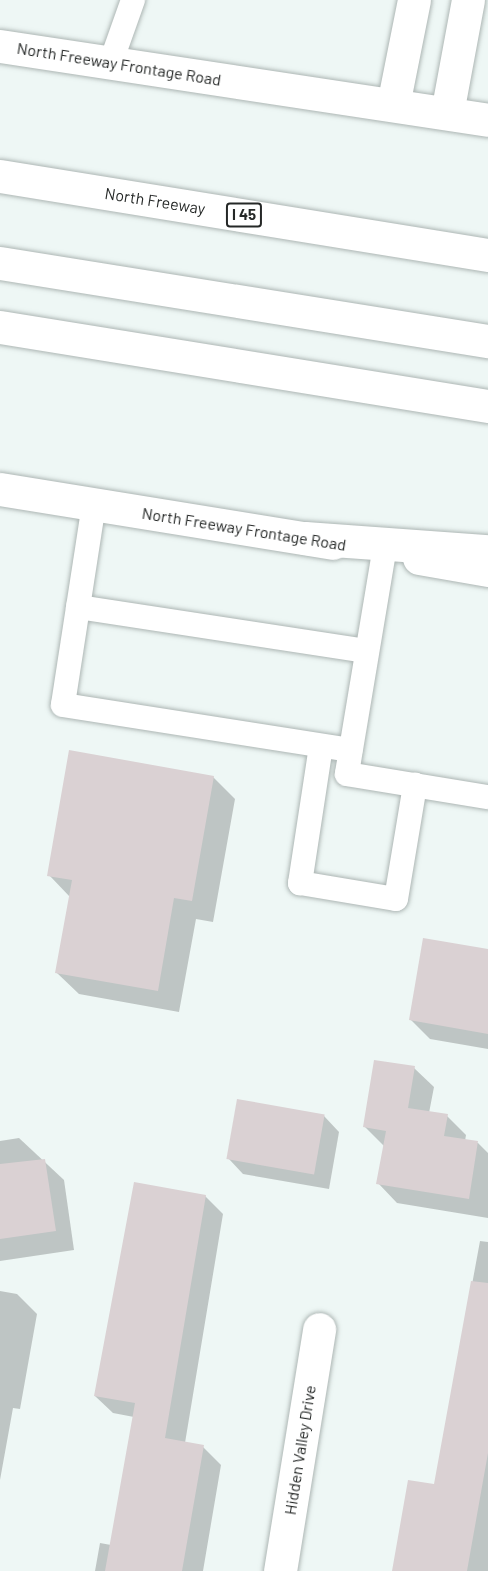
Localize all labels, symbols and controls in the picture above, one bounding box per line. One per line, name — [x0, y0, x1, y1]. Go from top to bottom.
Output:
street label: North Freeway Frontage Road — [16, 38, 222, 90]
street label: North Freeway — [103, 184, 207, 218]
road number: I 45 — [224, 203, 264, 227]
street label: North Freeway Frontage Road — [141, 503, 347, 555]
street label: Hidden Valley Drive — [280, 1384, 320, 1516]

